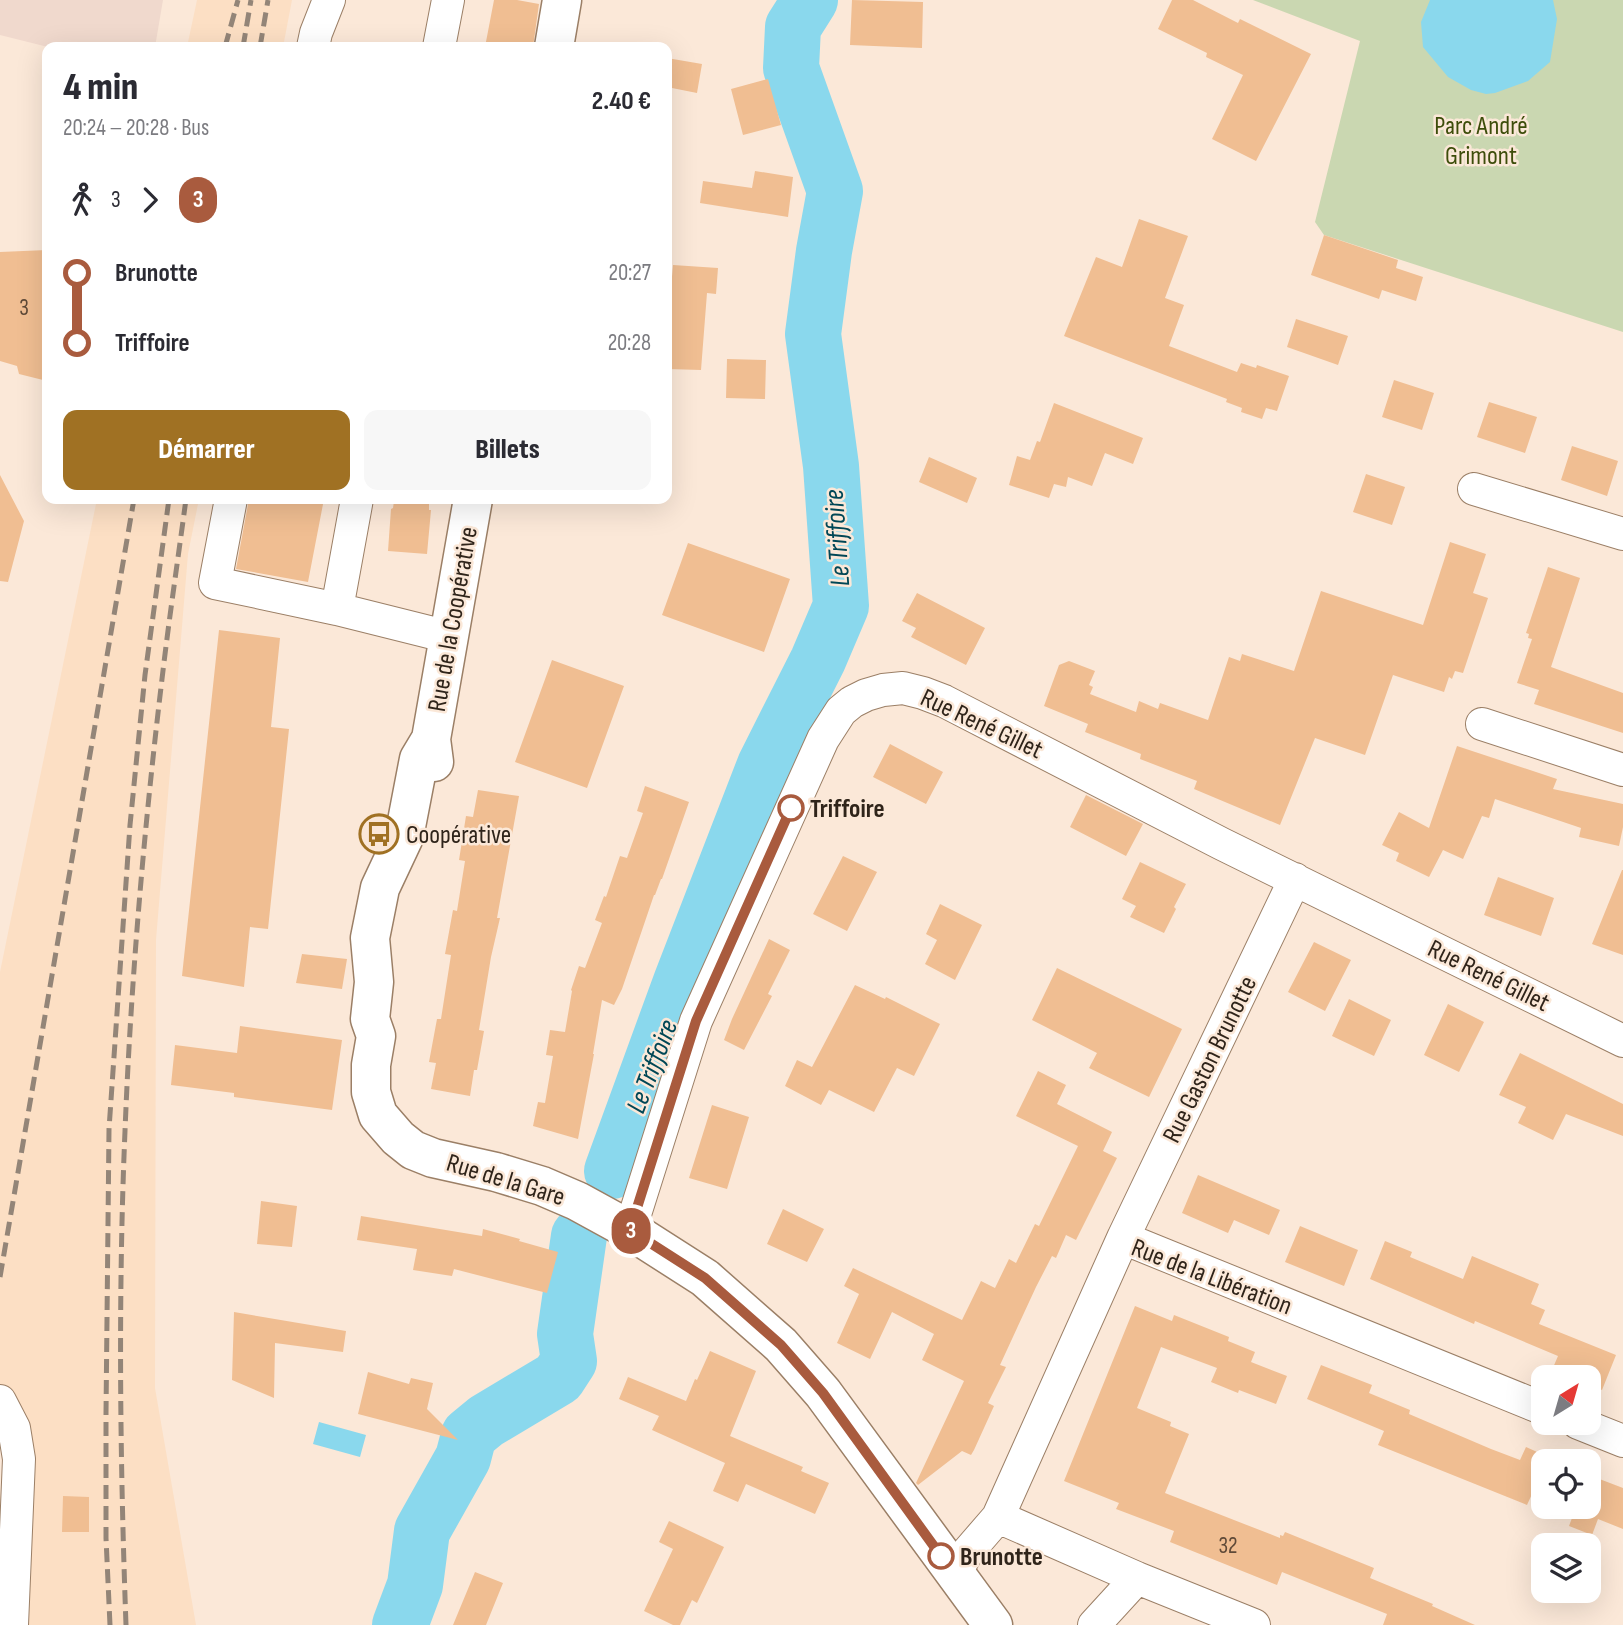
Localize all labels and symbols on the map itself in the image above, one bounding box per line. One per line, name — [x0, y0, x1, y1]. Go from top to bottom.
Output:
park label: Parc André Grimont — [1434, 111, 1528, 172]
house number: 3 — [19, 294, 29, 322]
water label: Le Triffoire — [818, 488, 857, 588]
street label: Rue de la Coopérative — [422, 524, 485, 714]
street label: Rue René Gillet — [915, 683, 1047, 766]
place label: Triffoire — [810, 794, 885, 825]
marker: Triffoire — [778, 795, 804, 821]
bus stop icon: Coopérative — [358, 813, 400, 855]
place label: Coopérative — [406, 820, 511, 851]
street label: Rue René Gillet — [1423, 934, 1554, 1019]
street label: Rue Gaston Brunotte — [1157, 971, 1264, 1148]
water label: Le Triffoire — [620, 1015, 685, 1118]
street label: Rue de la Gare — [443, 1148, 569, 1213]
line badge: 3 — [608, 1208, 654, 1254]
street label: Rue de la Libération — [1127, 1233, 1296, 1322]
north arrow — [1531, 1365, 1601, 1435]
house number: 32 — [1218, 1532, 1238, 1560]
place label: Brunotte — [960, 1542, 1043, 1573]
marker: Brunotte — [928, 1543, 954, 1569]

